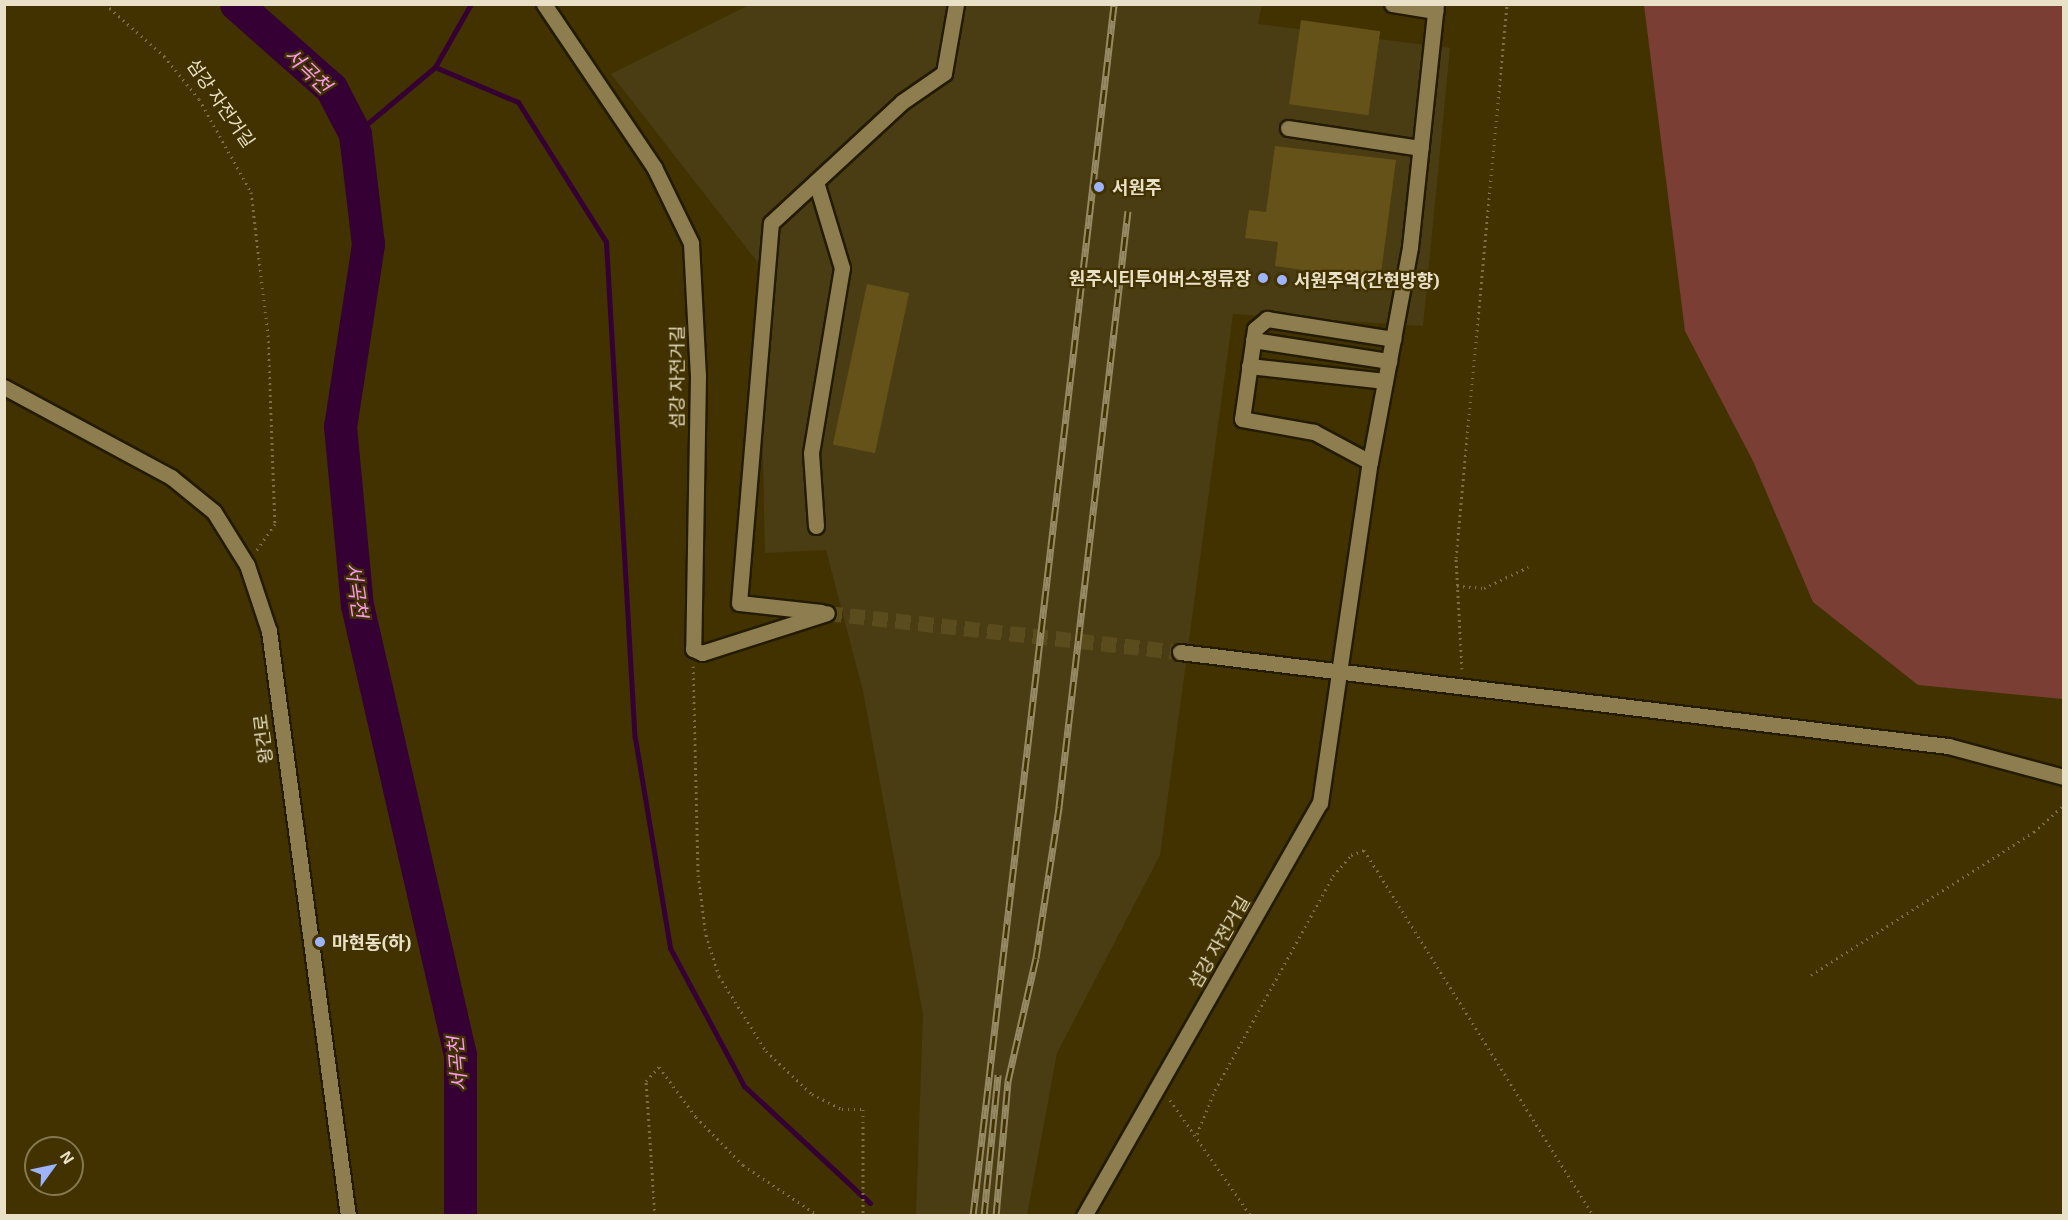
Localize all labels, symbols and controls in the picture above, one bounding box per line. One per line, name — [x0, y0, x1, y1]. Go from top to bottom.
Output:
water label: 서곡천 — [280, 42, 336, 98]
street label: 섬강 자전거길 — [183, 54, 259, 152]
place label: 서원주 — [1112, 176, 1162, 198]
marker: 서원주 — [1090, 178, 1108, 196]
place label: 원주시티투어버스정류장 — [1069, 267, 1251, 289]
place label: 서원주역(간현방향) — [1294, 269, 1440, 291]
marker: 원주시티투어버스정류장 — [1256, 271, 1270, 285]
marker: 서원주역(간현방향) — [1275, 273, 1289, 287]
street label: 섬강 자전거길 — [666, 325, 688, 429]
water label: 서곡천 — [341, 561, 373, 619]
street label: 왕건로 — [249, 713, 277, 765]
street label: 섬강 자전거길 — [1184, 892, 1254, 992]
place label: 마현동(하) — [332, 931, 411, 953]
marker: 마현동(하) — [313, 935, 327, 949]
water label: 서곡천 — [443, 1035, 471, 1093]
north arrow — [24, 1136, 84, 1196]
text: N — [57, 1147, 79, 1167]

